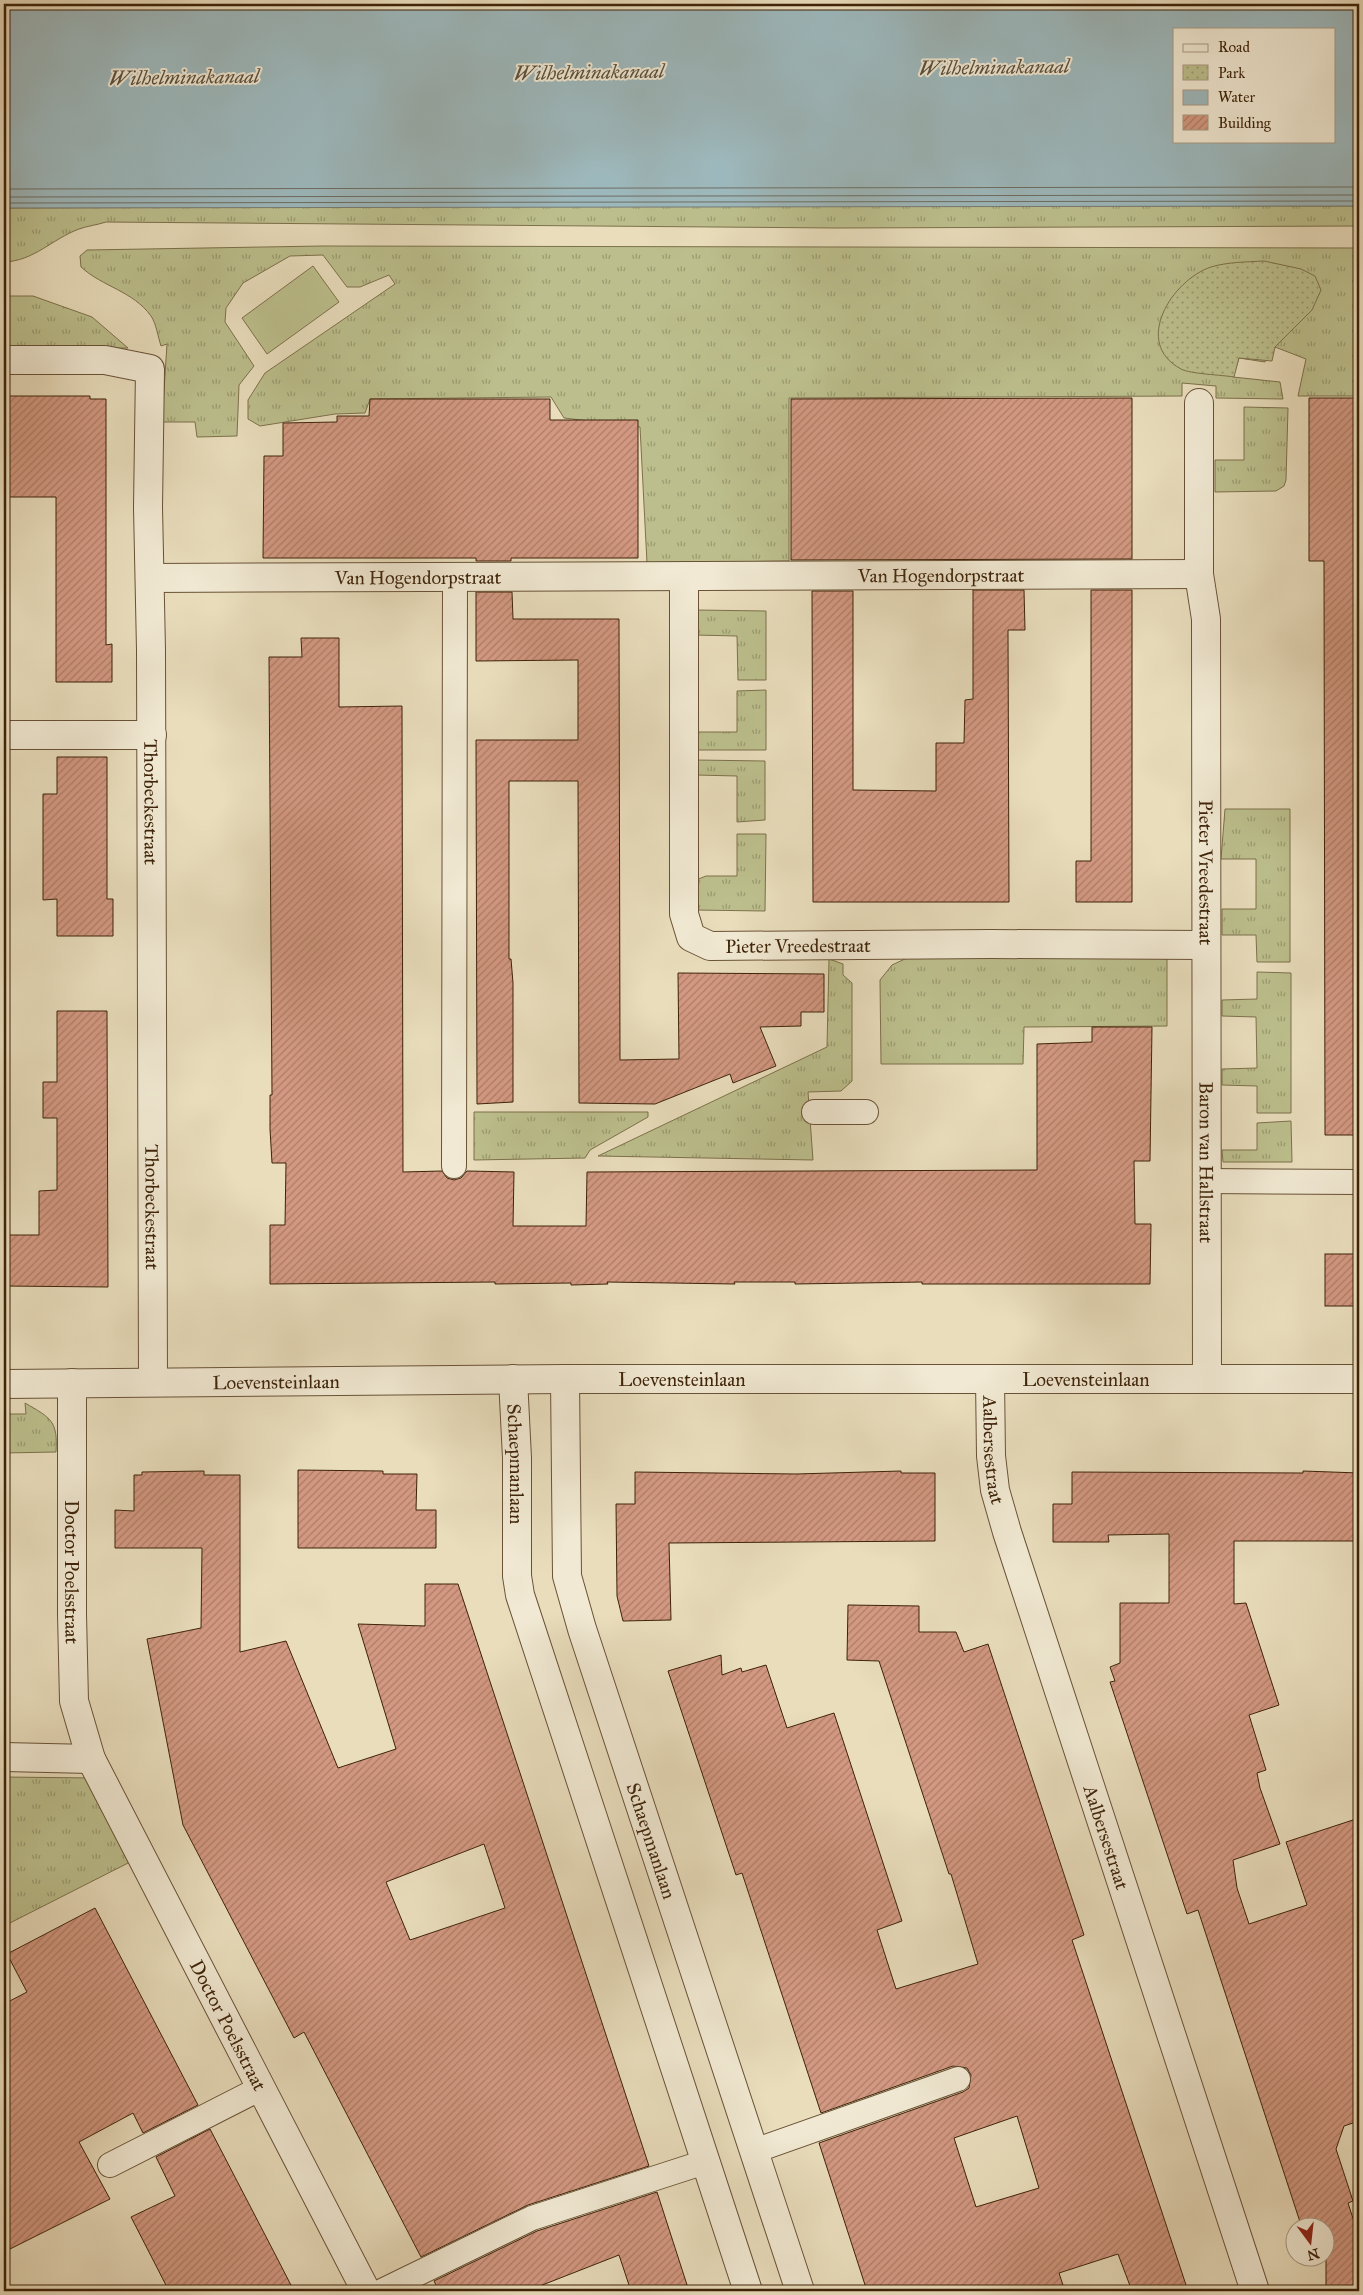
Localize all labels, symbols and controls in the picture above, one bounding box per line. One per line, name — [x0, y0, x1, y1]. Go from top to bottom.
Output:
legend — [1173, 28, 1336, 142]
text: Road — [1218, 38, 1250, 56]
water label: Wilhelminakanaal — [919, 54, 1071, 80]
water label: Wilhelminakanaal — [514, 59, 666, 85]
water label: Wilhelminakanaal — [109, 64, 261, 90]
text: Park — [1218, 64, 1245, 82]
text: Water — [1218, 88, 1255, 106]
text: Building — [1218, 114, 1272, 132]
street label: Van Hogendorpstraat — [857, 563, 1025, 588]
street label: Van Hogendorpstraat — [334, 565, 502, 590]
street label: Thorbeckestraat — [140, 739, 163, 865]
street label: Pieter Vreedestraat — [1195, 800, 1218, 946]
street label: Pieter Vreedestraat — [725, 933, 871, 957]
street label: Baron van Hallstraat — [1195, 1082, 1218, 1244]
street label: Thorbeckestraat — [141, 1144, 164, 1270]
street label: Loevensteinlaan — [618, 1368, 746, 1391]
street label: Loevensteinlaan — [1022, 1368, 1150, 1391]
street label: Loevensteinlaan — [212, 1370, 340, 1394]
street label: Aalbersestraat — [979, 1394, 1010, 1507]
street label: Schaepmanlaan — [503, 1403, 529, 1524]
street label: Doctor Poelsstraat — [61, 1500, 84, 1645]
street label: Schaepmanlaan — [622, 1780, 682, 1902]
street label: Aalbersestraat — [1079, 1781, 1135, 1893]
street label: Doctor Poelsstraat — [185, 1956, 272, 2095]
north arrow — [1286, 2218, 1336, 2268]
text: N — [1305, 2244, 1321, 2264]

